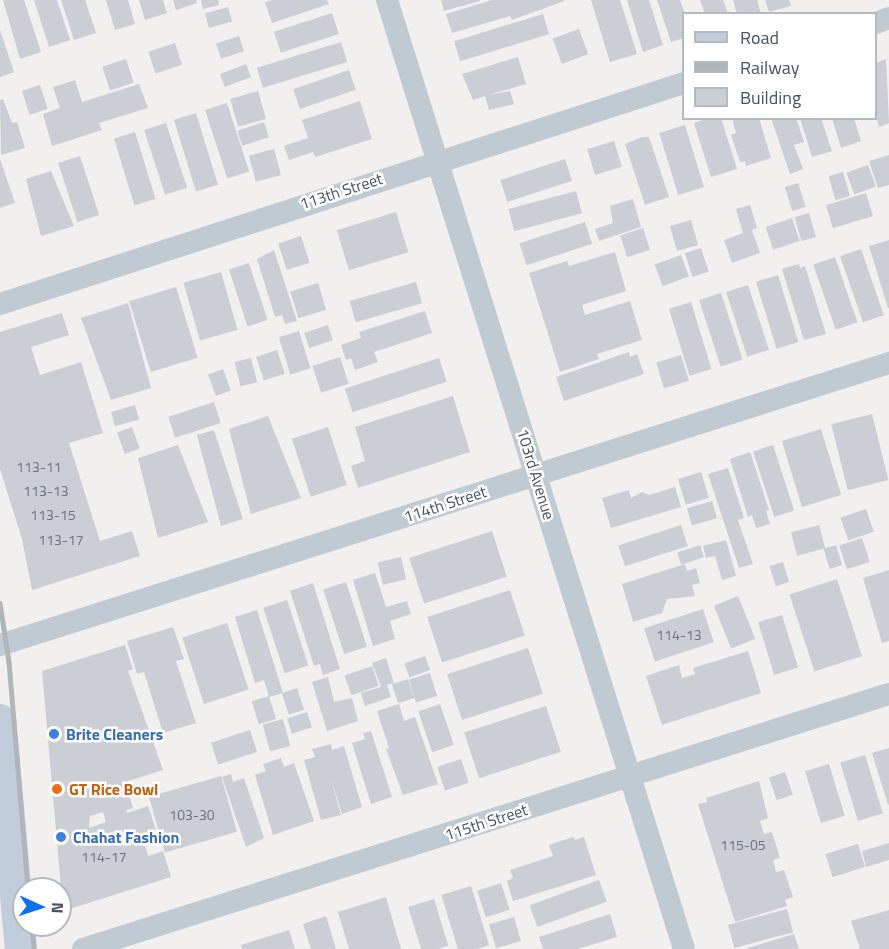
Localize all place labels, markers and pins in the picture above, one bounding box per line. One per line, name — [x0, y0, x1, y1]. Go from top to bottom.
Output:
place label: Brite Cleaners — [66, 724, 163, 744]
marker: Brite Cleaners — [47, 727, 61, 741]
place label: GT Rice Bowl — [69, 779, 158, 799]
marker: GT Rice Bowl — [50, 782, 64, 796]
place label: Chahat Fashion — [73, 827, 179, 847]
marker: Chahat Fashion — [54, 830, 68, 844]

